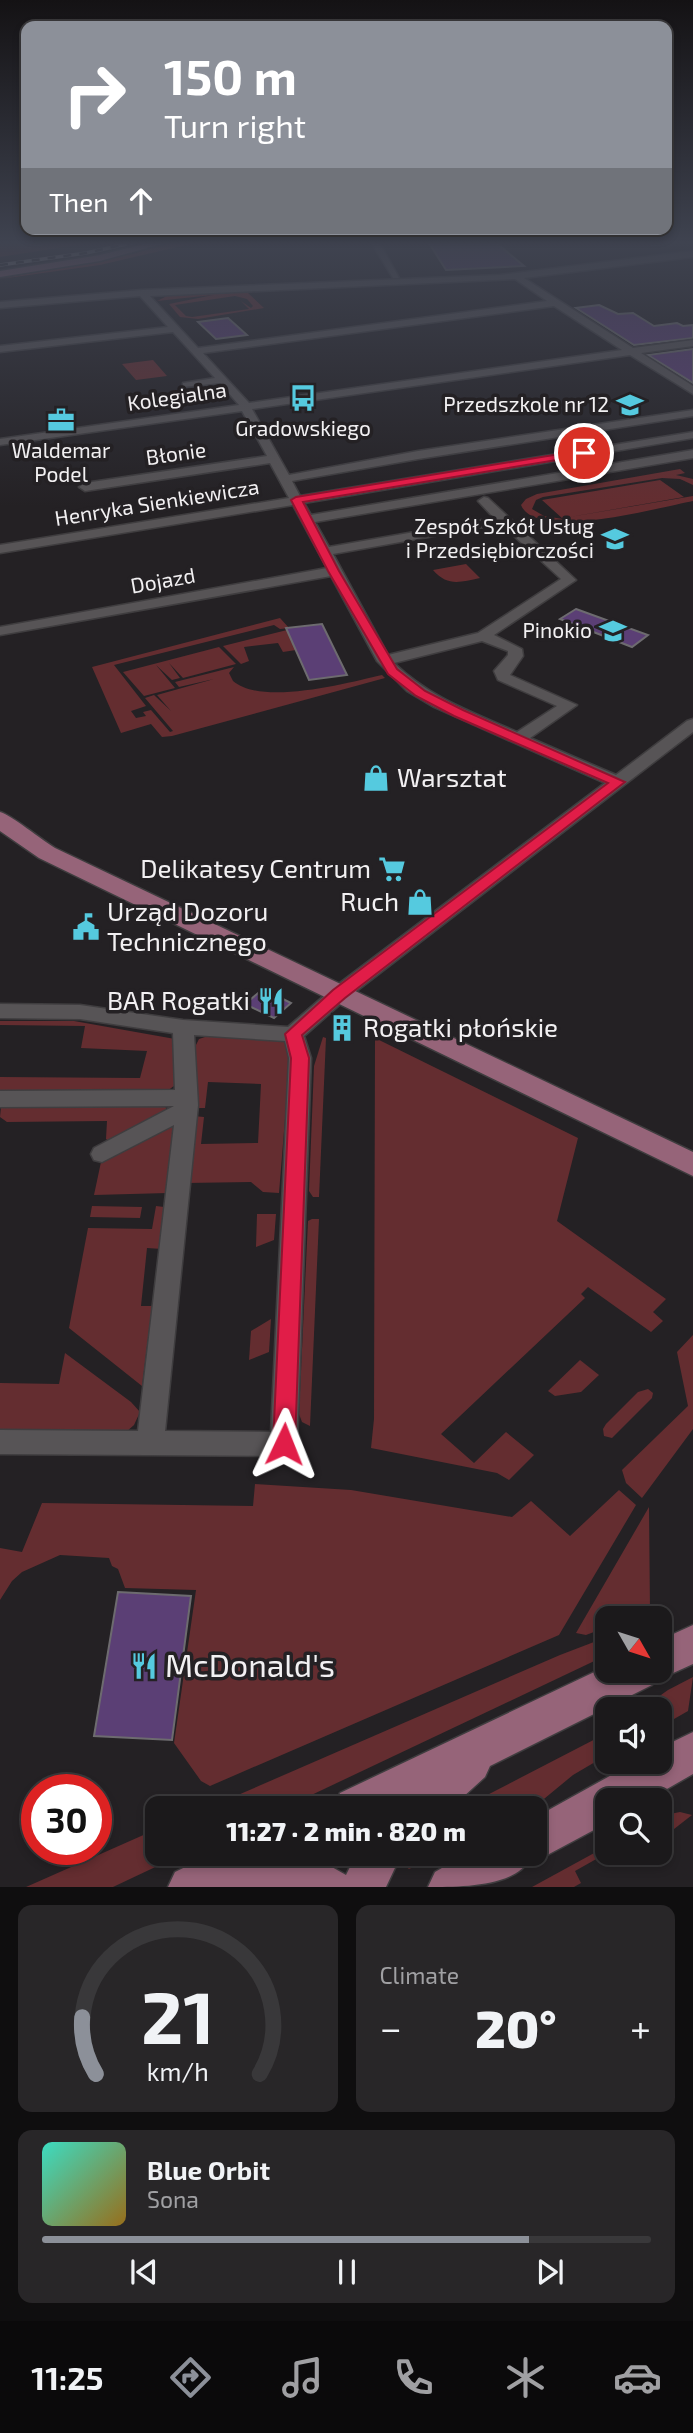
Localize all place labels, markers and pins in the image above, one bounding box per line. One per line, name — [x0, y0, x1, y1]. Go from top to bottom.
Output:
bus stop icon: Gradowskiego — [288, 383, 318, 413]
school or university icon: Przedszkole nr 12 — [615, 390, 645, 420]
place label: Przedszkole nr 12 — [443, 391, 609, 416]
office icon: Waldemar Podel — [46, 405, 76, 435]
place label: Gradowskiego — [235, 415, 371, 440]
pin — [554, 423, 614, 483]
place label: Waldemar Podel — [11, 437, 111, 486]
place label: Zespół Szkół Usług i Przedsiębiorczości — [406, 513, 594, 562]
school or university icon: Zespół Szkół Usług i Przedsiębiorczości — [600, 524, 630, 554]
school or university icon: Pinokio — [598, 616, 628, 646]
place label: Pinokio — [522, 617, 592, 642]
place label: Warsztat — [397, 761, 507, 792]
shop icon: Warsztat — [361, 763, 391, 793]
place label: Delikatesy Centrum — [140, 852, 371, 883]
supermarket icon: Delikatesy Centrum — [377, 854, 407, 884]
place label: Ruch — [340, 885, 399, 916]
shop icon: Ruch — [405, 887, 435, 917]
place label: Urząd Dozoru Technicznego — [107, 895, 268, 956]
public building icon: Urząd Dozoru Technicznego — [71, 912, 101, 942]
place label: BAR Rogatki — [107, 984, 250, 1015]
restaurant icon: BAR Rogatki — [256, 986, 286, 1016]
place label: Rogatki płońskie — [363, 1011, 558, 1042]
building icon: Rogatki płońskie — [327, 1013, 357, 1043]
place label: McDonald's — [165, 1645, 335, 1683]
restaurant icon: McDonald's — [129, 1651, 159, 1681]

